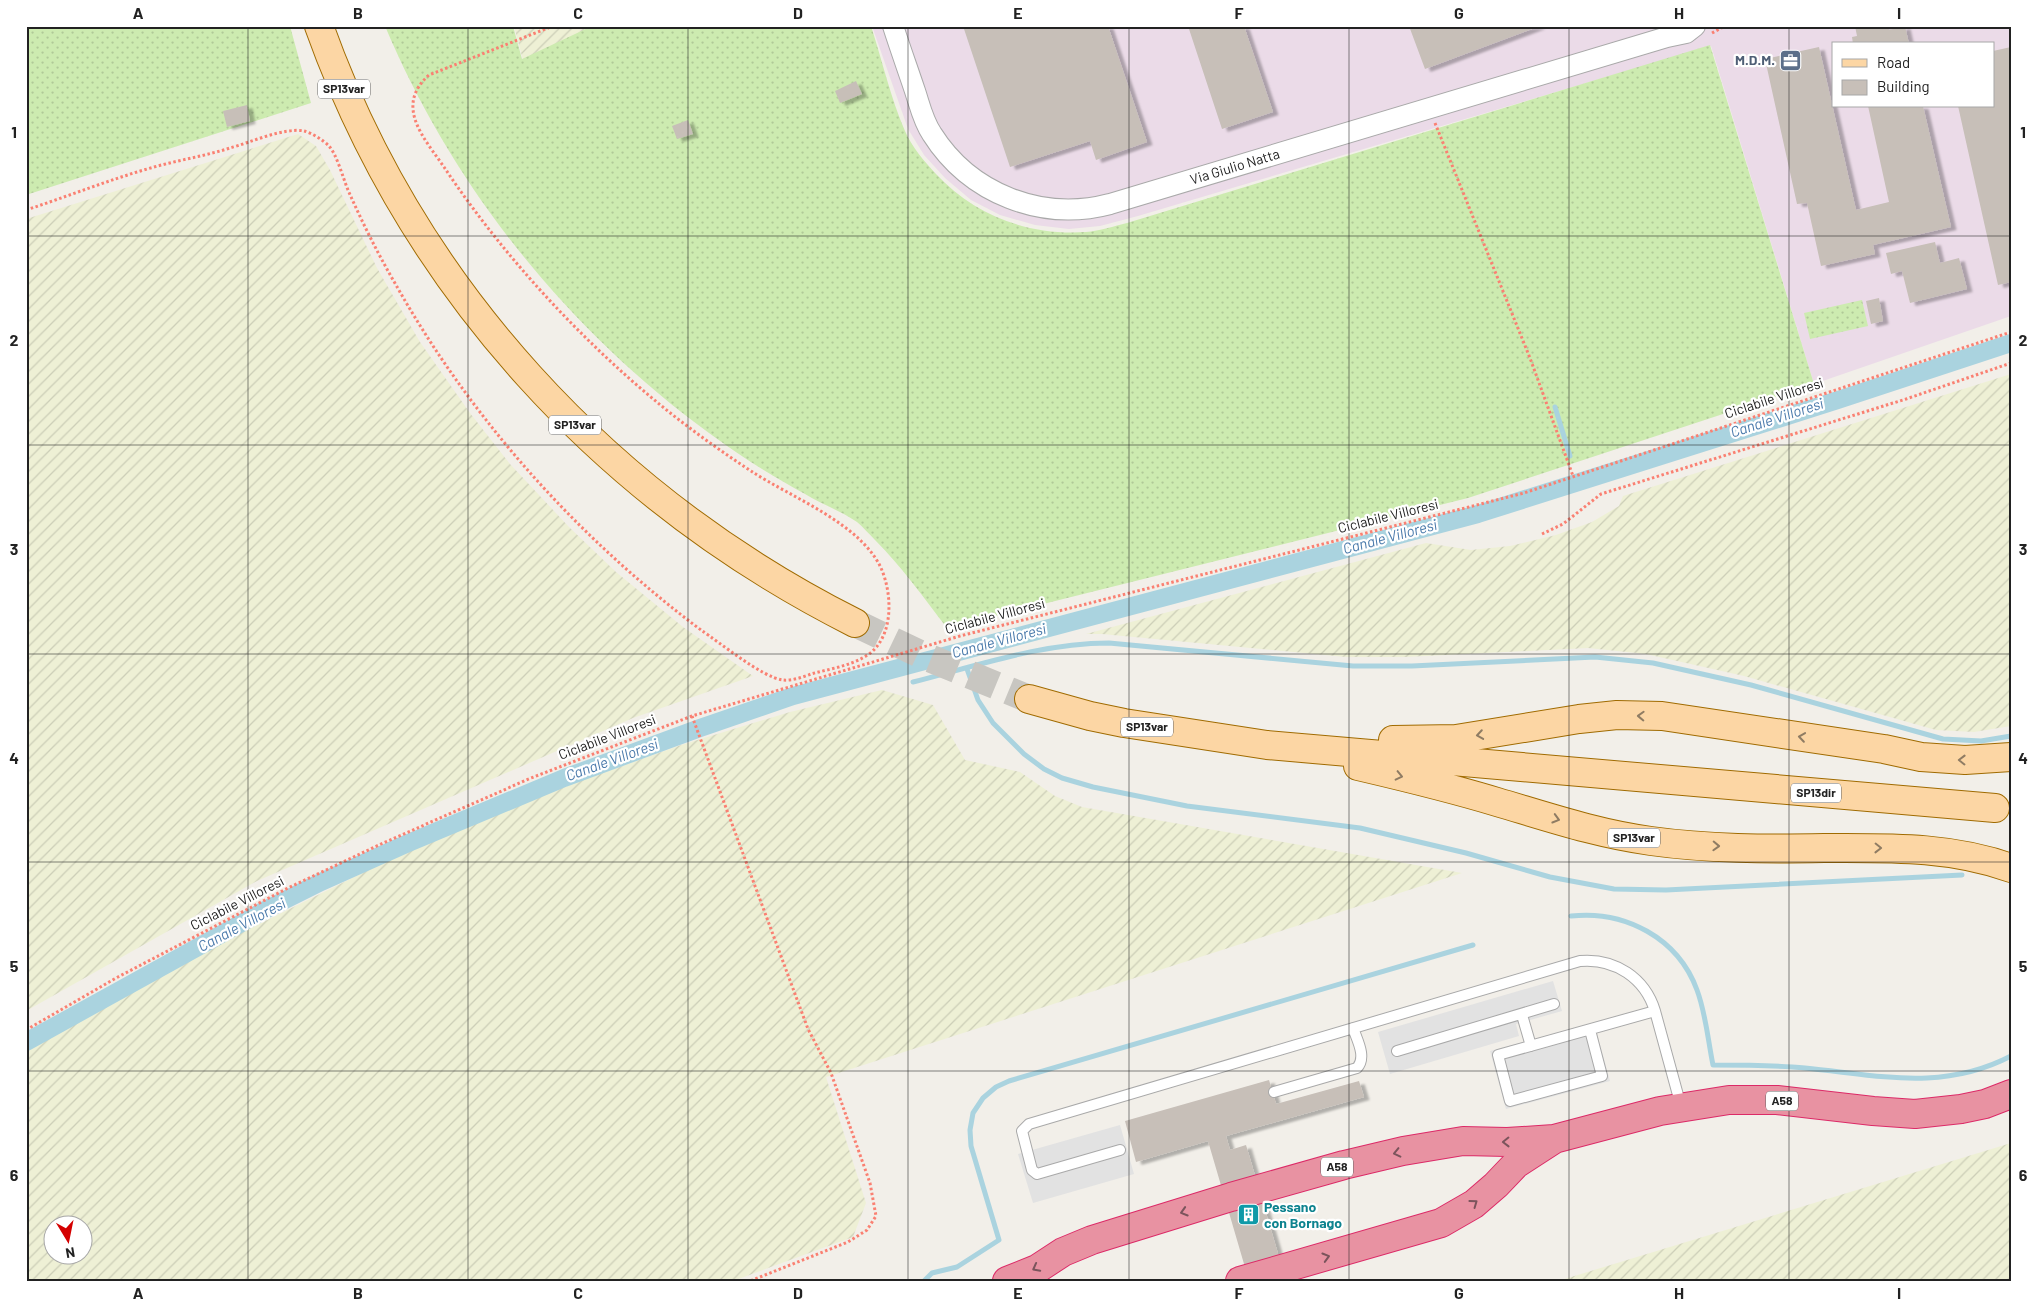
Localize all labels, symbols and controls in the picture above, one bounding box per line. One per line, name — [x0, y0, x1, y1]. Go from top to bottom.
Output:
text: A — [133, 3, 144, 22]
text: B — [353, 3, 363, 22]
text: C — [573, 3, 583, 22]
text: D — [793, 3, 803, 22]
text: E — [1013, 3, 1023, 22]
text: F — [1235, 3, 1244, 22]
text: G — [1454, 3, 1464, 22]
text: H — [1674, 3, 1684, 22]
text: I — [1897, 3, 1901, 22]
legend — [1832, 42, 1994, 108]
office icon: M.D.M. — [1779, 48, 1803, 72]
place label: M.D.M. — [1735, 51, 1775, 68]
text: Road — [1877, 53, 1910, 71]
text: Building — [1877, 77, 1930, 95]
road number: SP13var — [318, 80, 370, 98]
text: 1 — [11, 122, 17, 141]
text: 1 — [2020, 122, 2026, 141]
street label: Via Giulio Natta — [1188, 145, 1282, 188]
text: 2 — [10, 330, 19, 349]
text: 2 — [2019, 330, 2028, 349]
street label: Ciclabile Villoresi — [1722, 374, 1825, 422]
water label: Canale Villoresi — [1728, 393, 1826, 441]
road number: SP13var — [549, 416, 601, 434]
street label: Ciclabile Villoresi — [1336, 495, 1440, 536]
water label: Canale Villoresi — [1341, 515, 1439, 557]
text: 3 — [10, 539, 18, 558]
text: 3 — [2019, 539, 2027, 558]
street label: Ciclabile Villoresi — [943, 594, 1047, 637]
water label: Canale Villoresi — [950, 619, 1048, 661]
street label: Ciclabile Villoresi — [556, 710, 658, 763]
one-way arrow — [1636, 711, 1644, 721]
road number: SP13var — [1121, 718, 1173, 736]
one-way arrow — [1475, 730, 1484, 740]
one-way arrow — [1797, 732, 1806, 742]
water label: Canale Villoresi — [563, 734, 661, 784]
text: 4 — [9, 748, 19, 767]
text: 4 — [2018, 748, 2028, 767]
one-way arrow — [1958, 755, 1966, 765]
one-way arrow — [1395, 770, 1404, 781]
road number: SP13dir — [1791, 784, 1841, 802]
one-way arrow — [1552, 814, 1560, 824]
road number: SP13var — [1608, 828, 1660, 848]
one-way arrow — [1712, 841, 1720, 851]
one-way arrow — [1874, 843, 1882, 853]
street label: Ciclabile Villoresi — [187, 872, 287, 934]
water label: Canale Villoresi — [195, 893, 289, 955]
text: 5 — [10, 956, 19, 975]
text: 5 — [2019, 956, 2028, 975]
road number: A58 — [1766, 1092, 1798, 1110]
one-way arrow — [1502, 1137, 1510, 1147]
one-way arrow — [1392, 1147, 1401, 1158]
road number: A58 — [1321, 1158, 1353, 1176]
text: 6 — [10, 1165, 19, 1184]
text: 6 — [2019, 1165, 2028, 1184]
place label: Pessano con Bornago — [1264, 1198, 1342, 1231]
one-way arrow — [1468, 1200, 1478, 1209]
building icon: Pessano con Bornago — [1236, 1203, 1260, 1227]
one-way arrow — [1181, 1206, 1189, 1216]
north arrow — [42, 1214, 92, 1264]
text: N — [64, 1244, 76, 1262]
one-way arrow — [1321, 1252, 1329, 1262]
one-way arrow — [1032, 1262, 1041, 1272]
text: A — [133, 1283, 144, 1302]
text: B — [353, 1283, 363, 1302]
text: C — [573, 1283, 583, 1302]
text: D — [793, 1283, 803, 1302]
text: E — [1013, 1283, 1023, 1302]
text: F — [1235, 1283, 1244, 1302]
text: G — [1454, 1283, 1464, 1302]
text: H — [1674, 1283, 1684, 1302]
text: I — [1897, 1283, 1901, 1302]

